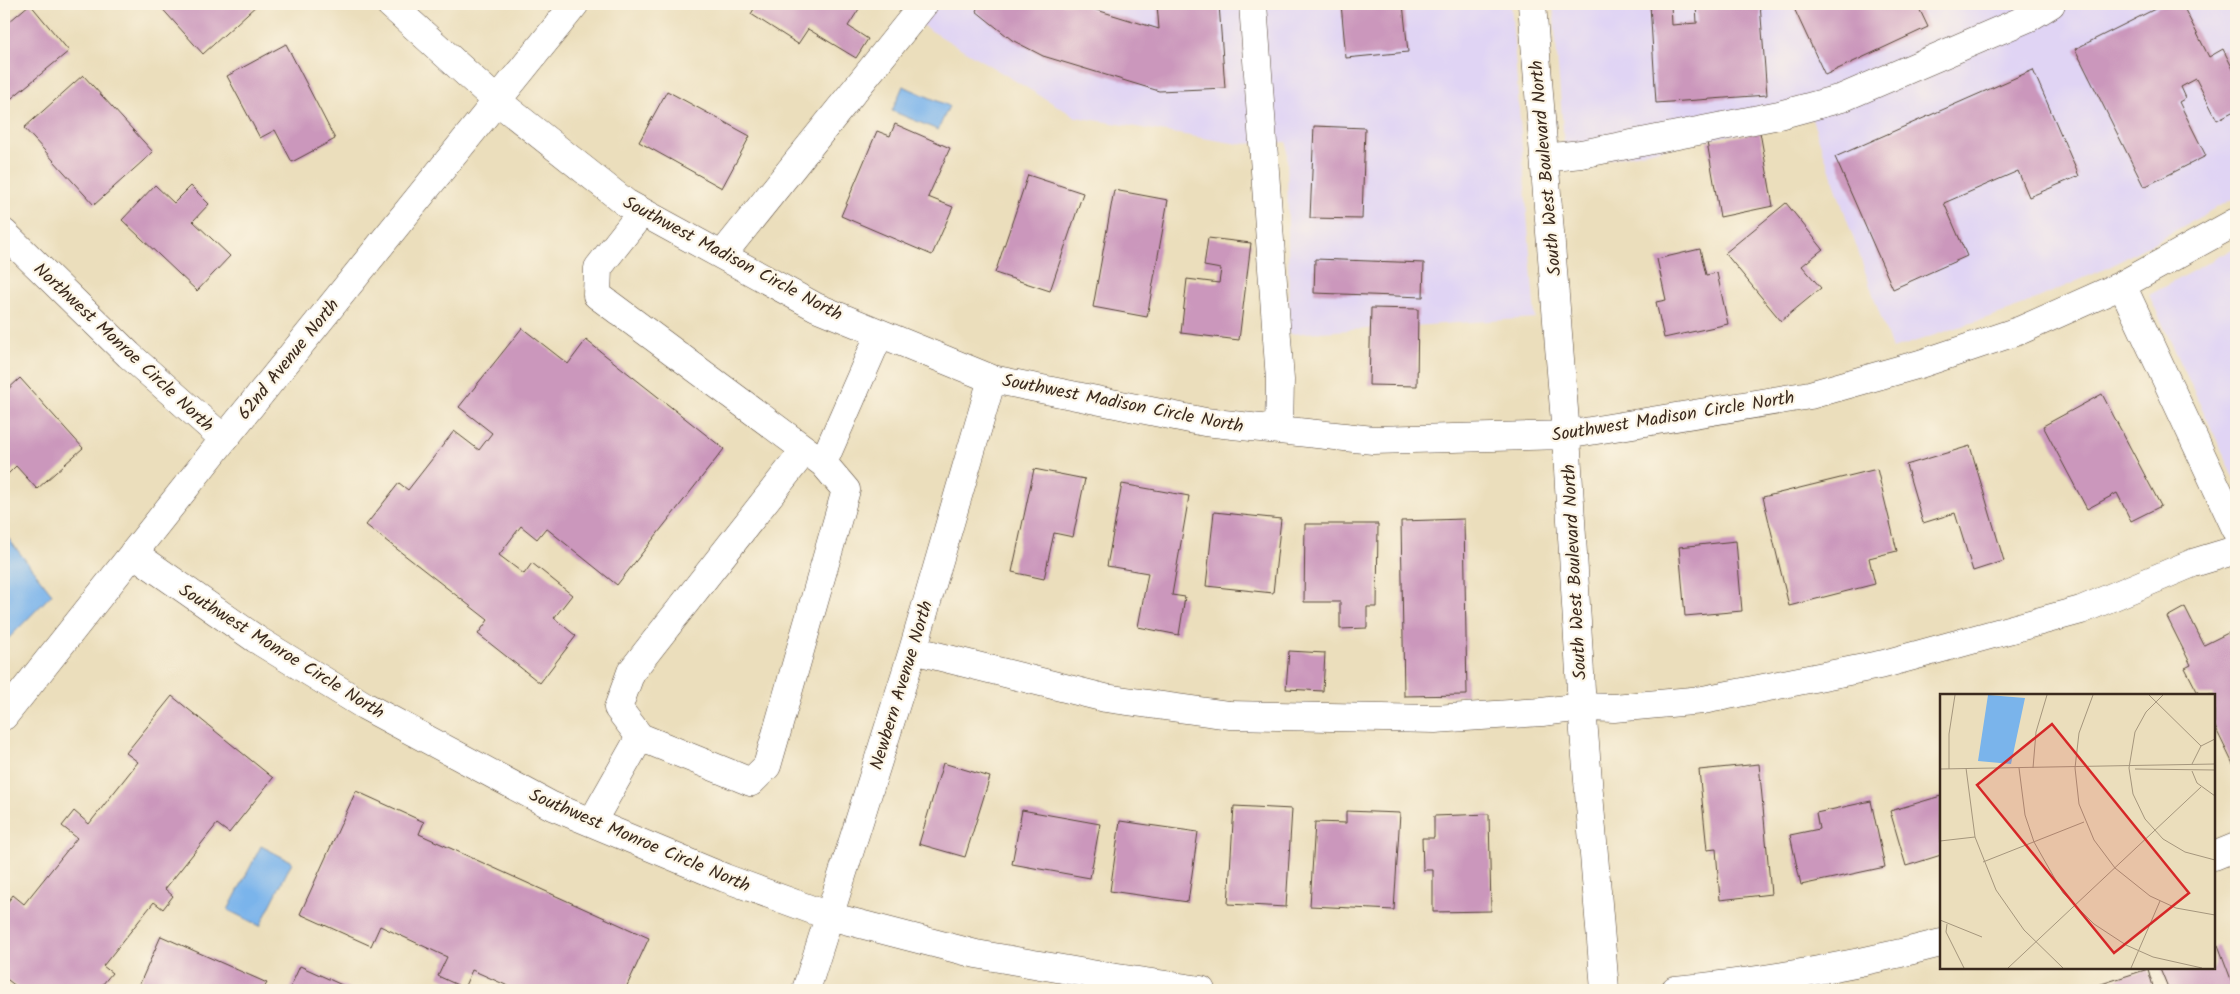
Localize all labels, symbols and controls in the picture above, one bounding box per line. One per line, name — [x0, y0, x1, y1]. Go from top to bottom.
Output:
street label: South West Boulevard North — [1523, 59, 1570, 277]
street label: Southwest Madison Circle North — [617, 189, 847, 330]
street label: Northwest Monroe Circle North — [26, 256, 220, 440]
street label: 62nd Avenue North — [231, 293, 347, 427]
street label: Southwest Madison Circle North — [1000, 367, 1246, 442]
street label: Southwest Madison Circle North — [1550, 384, 1797, 451]
street label: South West Boulevard North — [1555, 463, 1596, 681]
street label: Southwest Monroe Circle North — [173, 577, 390, 728]
street label: Newbern Avenue North — [863, 597, 942, 774]
inset map — [1940, 694, 2215, 969]
street label: Southwest Monroe Circle North — [524, 782, 755, 901]

